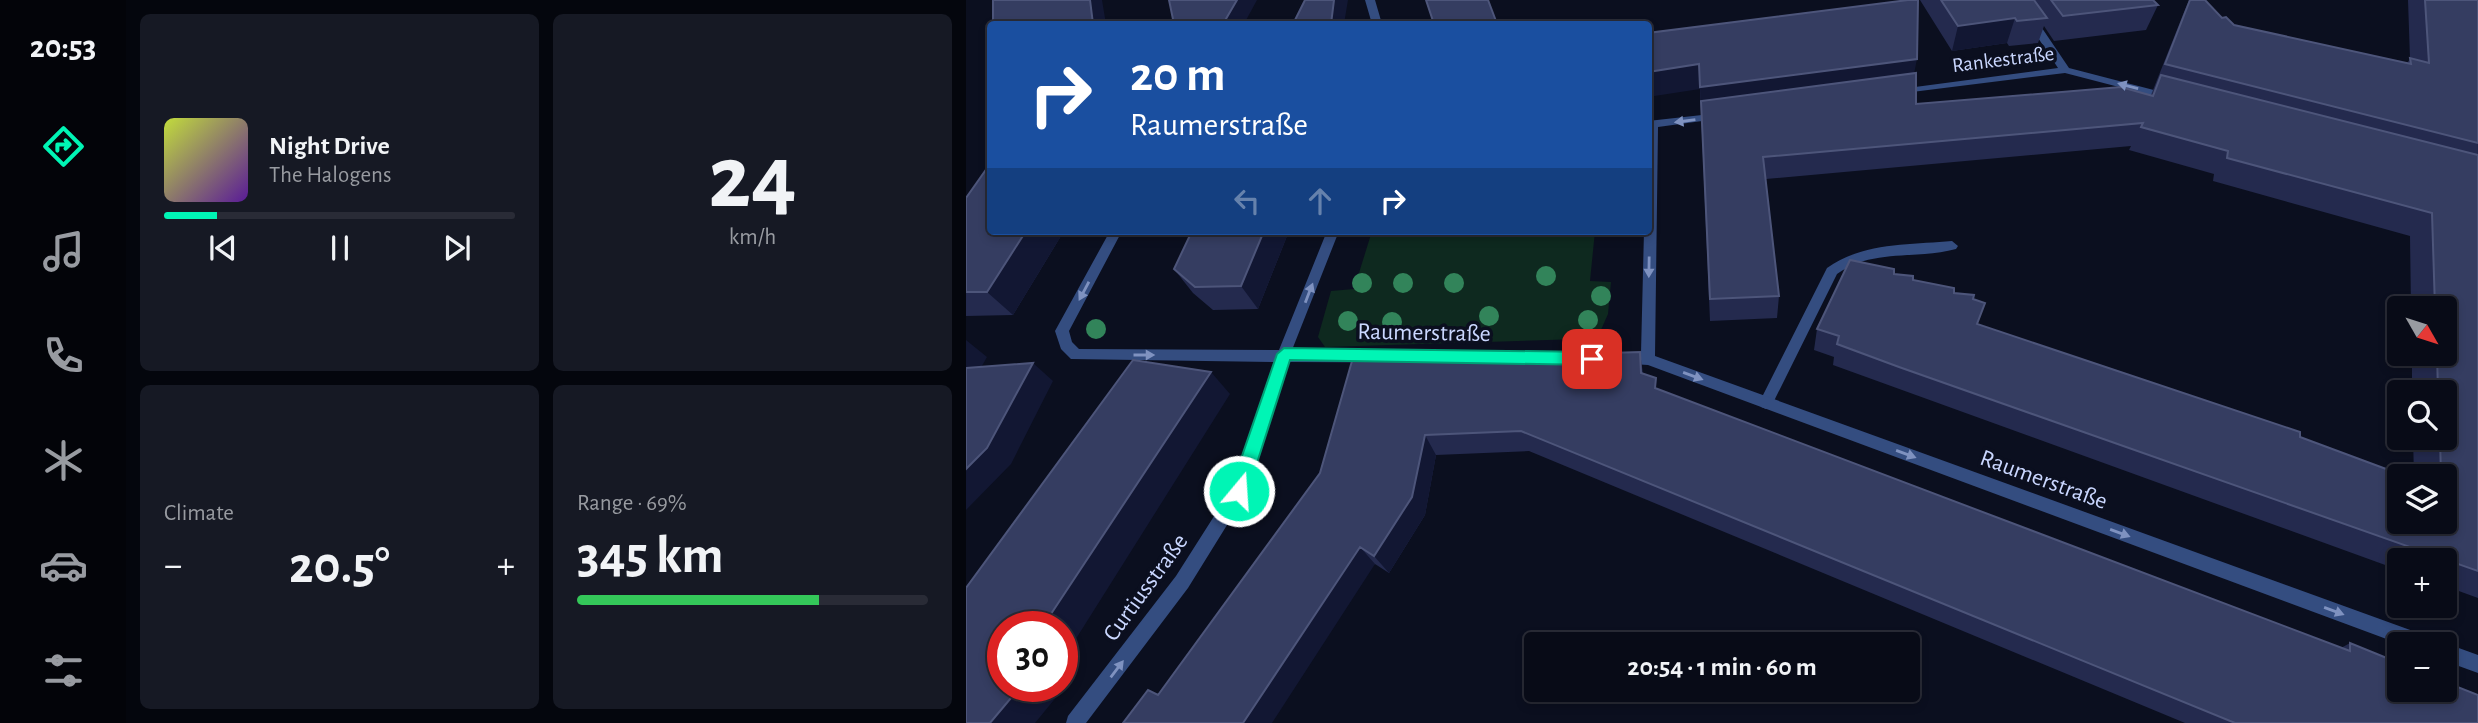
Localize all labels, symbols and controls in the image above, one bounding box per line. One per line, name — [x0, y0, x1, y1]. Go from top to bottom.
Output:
text: 20:53 — [30, 31, 96, 63]
street label: Rankestraße — [1951, 43, 2055, 76]
icon: right — [1015, 49, 1106, 140]
text: 20 m — [1130, 51, 1226, 100]
one-way arrow — [2116, 80, 2138, 91]
text: Raumerstraße — [1130, 109, 1308, 141]
one-way arrow — [1674, 115, 1696, 126]
icon: directions — [39, 122, 88, 171]
text: Night Drive — [269, 133, 390, 159]
text: 24 — [708, 133, 797, 224]
text: The Halogens — [269, 164, 391, 187]
icon: left — [1228, 182, 1266, 220]
icon: ahead — [1301, 182, 1339, 220]
icon: right — [1374, 182, 1412, 220]
text: km/h — [729, 226, 776, 249]
icon: music — [39, 227, 88, 276]
icon: previous — [204, 229, 242, 267]
icon: pause — [321, 229, 359, 267]
icon: next — [438, 229, 476, 267]
one-way arrow — [1644, 256, 1655, 278]
one-way arrow — [1078, 281, 1090, 301]
one-way arrow — [1303, 282, 1314, 303]
north arrow — [2387, 296, 2457, 366]
map controls — [2387, 296, 2457, 702]
street label: Raumerstraße — [1357, 320, 1491, 346]
pin — [1562, 329, 1622, 389]
icon: phone — [39, 331, 88, 380]
icon: arrive — [1573, 340, 1611, 378]
one-way arrow — [1133, 349, 1155, 360]
one-way arrow — [1682, 371, 1703, 382]
button: search — [2387, 380, 2457, 450]
icon: climate — [39, 436, 88, 485]
street label: Raumerstraße — [1977, 446, 2110, 514]
one-way arrow — [1896, 449, 1917, 460]
position arrow — [1202, 454, 1276, 528]
button: layers — [2387, 464, 2457, 534]
text: Range · 69% — [577, 492, 687, 515]
text: Climate — [164, 502, 234, 525]
one-way arrow — [2109, 527, 2130, 538]
text: 345 km — [577, 530, 724, 582]
street label: Curtiusstraße — [1099, 530, 1193, 646]
text: 20.5° — [289, 540, 390, 592]
icon: car — [39, 541, 88, 590]
text: − — [164, 547, 182, 585]
text: + — [497, 547, 515, 585]
button: + — [2387, 548, 2457, 618]
one-way arrow — [2323, 606, 2344, 617]
speed limit sign: 30 — [987, 611, 1078, 702]
button: − — [2387, 632, 2457, 702]
icon: filters — [39, 646, 88, 695]
text: 20:54 · 1 min · 60 m — [1627, 654, 1817, 680]
one-way arrow — [1109, 660, 1124, 678]

